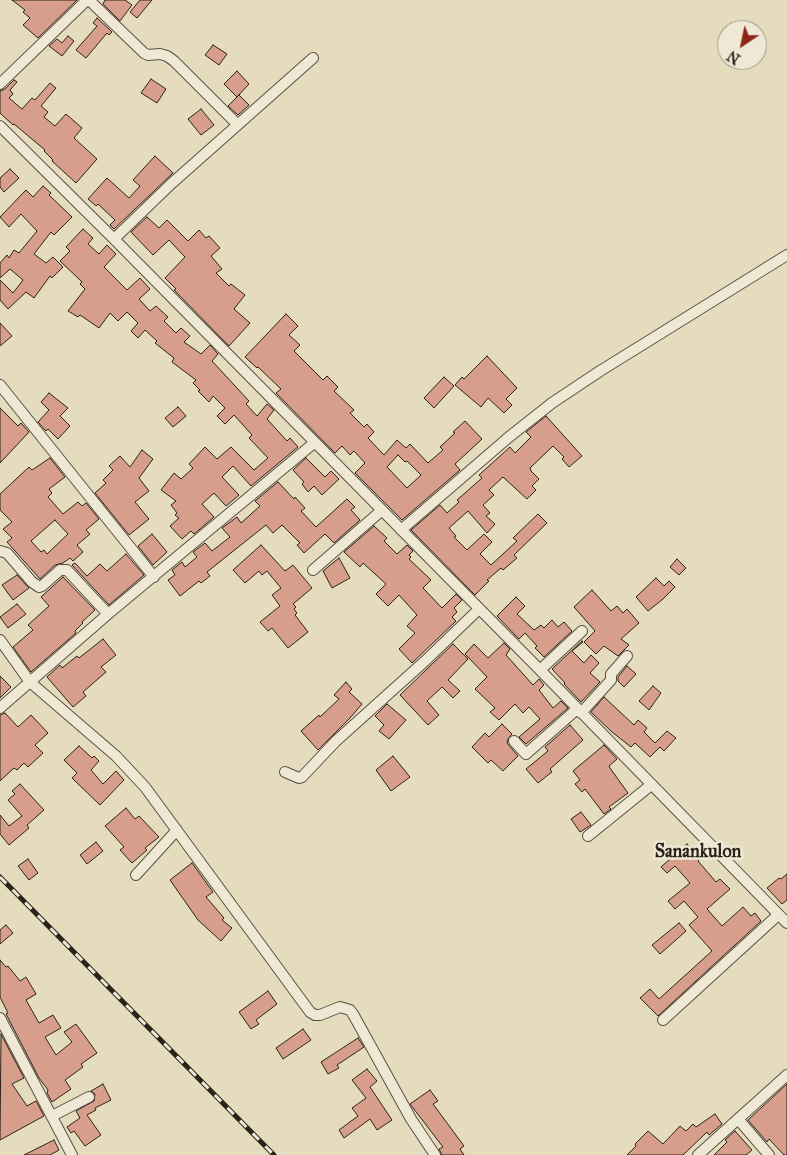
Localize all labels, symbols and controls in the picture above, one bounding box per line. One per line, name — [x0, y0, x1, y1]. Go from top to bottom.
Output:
north arrow — [717, 20, 767, 70]
text: N — [724, 47, 744, 67]
district label: Sanankulon — [655, 842, 741, 864]

